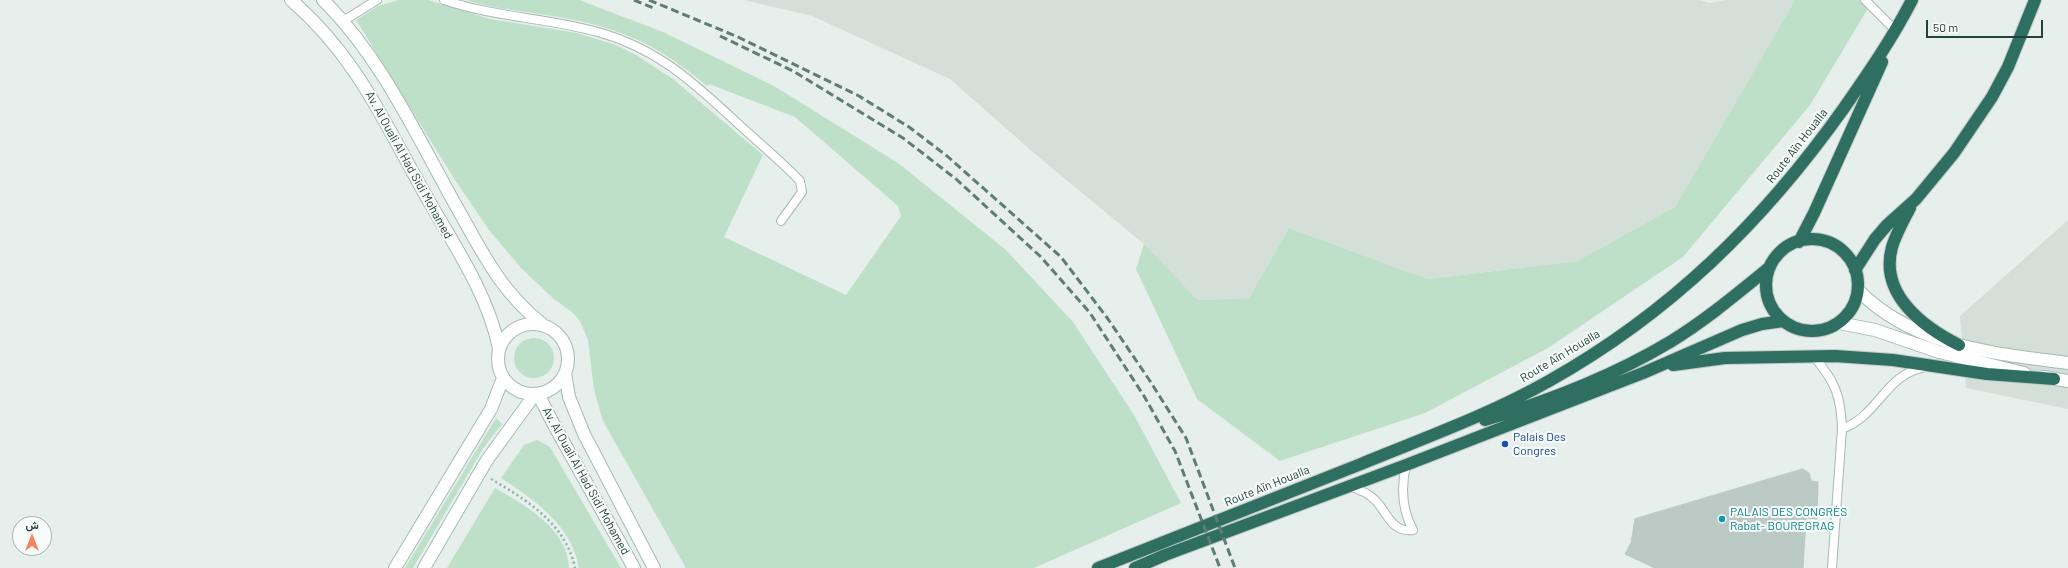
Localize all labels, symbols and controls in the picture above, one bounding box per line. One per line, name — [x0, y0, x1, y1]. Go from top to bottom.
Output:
scale bar — [1928, 12, 2045, 38]
text: 50 m — [1933, 20, 1958, 34]
street label: Av. Al Ouali Al Had Sidi Mohamed — [362, 89, 456, 241]
street label: Route Aïn Houalla — [1763, 106, 1831, 186]
street label: Route Aïn Houalla — [1517, 327, 1603, 385]
street label: Av. Al Ouali Al Had Sidi Mohamed — [539, 405, 633, 557]
place label: Palais Des Congres — [1513, 430, 1566, 458]
marker: Palais Des Congres — [1500, 439, 1510, 449]
street label: Route Aïn Houalla — [1222, 462, 1312, 510]
place label: PALAIS DES CONGRÈS Rabat- BOUREGRAG — [1730, 505, 1847, 533]
marker: PALAIS DES CONGRÈS Rabat- BOUREGRAG — [1717, 514, 1727, 524]
north arrow — [12, 516, 52, 556]
text: ش — [25, 518, 39, 531]

